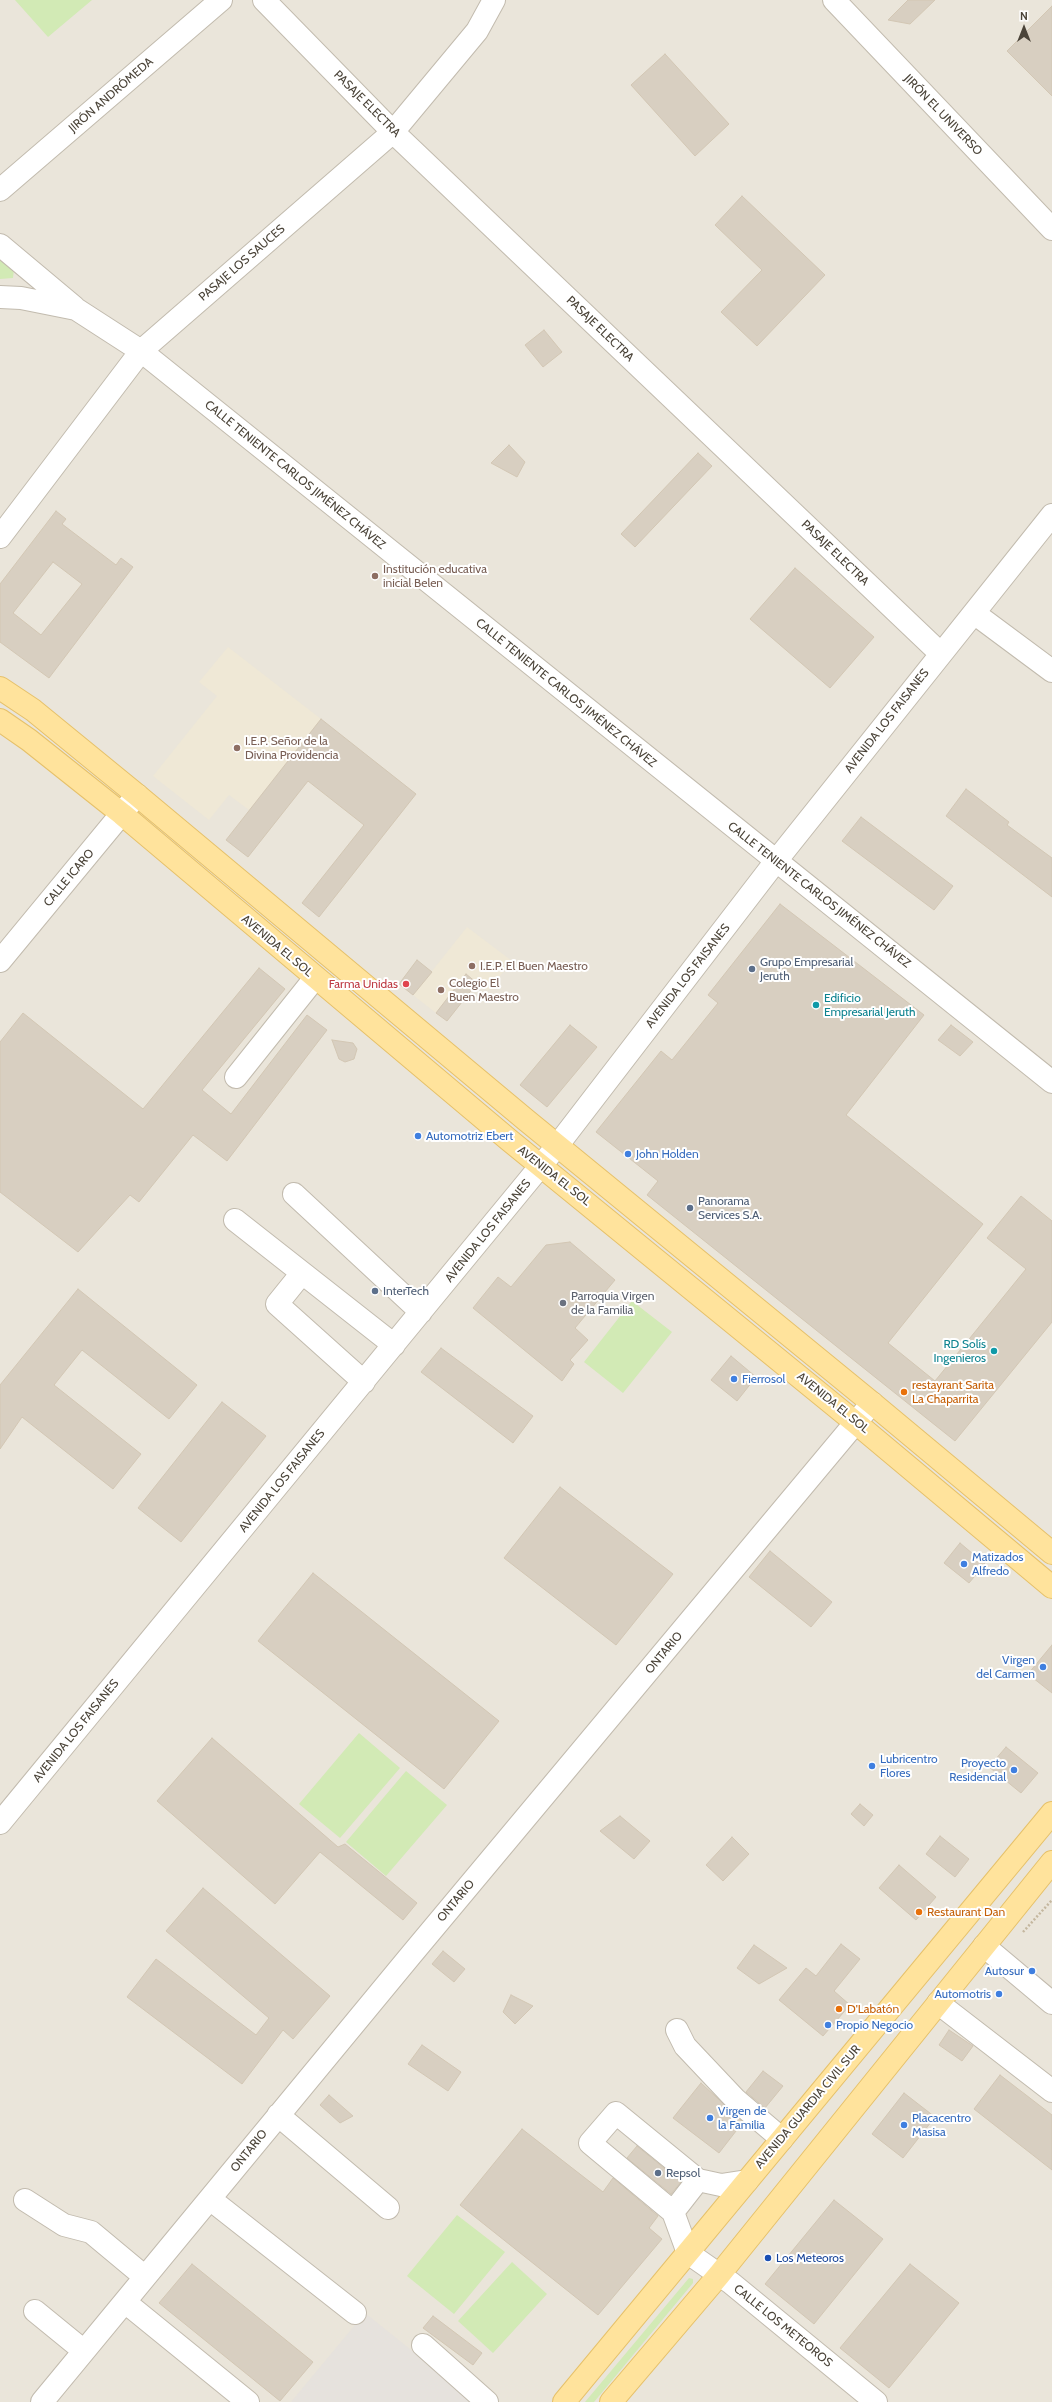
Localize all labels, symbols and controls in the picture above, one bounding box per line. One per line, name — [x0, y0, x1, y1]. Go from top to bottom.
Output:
north arrow — [1004, 8, 1044, 48]
text: N — [1020, 9, 1028, 23]
street label: JIRÓN ANDRÓMEDA — [66, 54, 156, 136]
street label: PASAJE ELECTRA — [331, 68, 403, 140]
street label: JIRÓN EL UNIVERSO — [901, 72, 985, 158]
street label: PASAJE LOS SAUCES — [196, 222, 288, 304]
street label: PASAJE ELECTRA — [563, 293, 637, 365]
street label: CALLE TENIENTE CARLOS JIMÉNEZ CHÁVEZ — [202, 398, 388, 552]
street label: PASAJE ELECTRA — [798, 517, 872, 589]
place label: Institución educativa inicial Belen — [383, 562, 487, 590]
marker: Institución educativa inicial Belen — [370, 571, 380, 581]
street label: CALLE TENIENTE CARLOS JIMÉNEZ CHÁVEZ — [473, 616, 659, 770]
street label: AVENIDA LOS FAISANES — [842, 666, 932, 776]
place label: I.E.P. Señor de la Divina Providencia — [245, 734, 338, 762]
marker: I.E.P. Señor de la Divina Providencia — [232, 743, 242, 753]
street label: CALLE TENIENTE CARLOS JIMÉNEZ CHÁVEZ — [725, 819, 913, 971]
street label: CALLE ICARO — [41, 846, 97, 910]
street label: AVENIDA EL SOL — [238, 912, 316, 980]
street label: AVENIDA LOS FAISANES — [643, 921, 733, 1031]
place label: Grupo Empresarial Jeruth — [760, 955, 853, 983]
place label: I.E.P. El Buen Maestro — [480, 959, 588, 973]
marker: I.E.P. El Buen Maestro — [467, 961, 477, 971]
marker: Grupo Empresarial Jeruth — [747, 964, 757, 974]
place label: Colegio El Buen Maestro — [449, 976, 519, 1004]
place label: Farma Unidas — [329, 977, 398, 991]
marker: Farma Unidas — [401, 979, 411, 989]
marker: Colegio El Buen Maestro — [436, 985, 446, 995]
place label: Edificio Empresarial Jeruth — [824, 991, 916, 1019]
marker: Edificio Empresarial Jeruth — [811, 1000, 821, 1010]
place label: Automotriz Ebert — [426, 1129, 513, 1143]
marker: Automotriz Ebert — [413, 1131, 423, 1141]
street label: AVENIDA EL SOL — [515, 1143, 593, 1209]
place label: John Holden — [636, 1147, 699, 1161]
marker: John Holden — [623, 1149, 633, 1159]
street label: AVENIDA LOS FAISANES — [442, 1177, 534, 1285]
place label: Panorama Services S.A. — [698, 1194, 762, 1222]
marker: Panorama Services S.A. — [685, 1203, 695, 1213]
place label: InterTech — [383, 1284, 429, 1298]
marker: InterTech — [370, 1286, 380, 1296]
place label: Parroquia Virgen de la Familia — [571, 1289, 654, 1317]
marker: Parroquia Virgen de la Familia — [558, 1298, 568, 1308]
place label: RD Solís Ingenieros — [934, 1337, 986, 1365]
marker: RD Solís Ingenieros — [989, 1346, 999, 1356]
street label: AVENIDA EL SOL — [794, 1370, 872, 1436]
place label: Fierrosol — [742, 1372, 785, 1386]
marker: Fierrosol — [729, 1374, 739, 1384]
place label: restayrant Sarita La Chaparrita — [912, 1378, 994, 1406]
marker: restayrant Sarita La Chaparrita — [899, 1387, 909, 1397]
street label: AVENIDA LOS FAISANES — [236, 1427, 328, 1535]
place label: Matizados Alfredo — [972, 1550, 1024, 1578]
marker: Matizados Alfredo — [959, 1559, 969, 1569]
street label: ONTARIO — [642, 1629, 686, 1677]
place label: Virgen del Carmen — [976, 1653, 1035, 1681]
marker: Virgen del Carmen — [1038, 1662, 1048, 1672]
street label: AVENIDA LOS FAISANES — [30, 1677, 122, 1785]
place label: Lubricentro Flores — [880, 1752, 938, 1780]
place label: Proyecto Residencial — [949, 1756, 1006, 1784]
marker: Lubricentro Flores — [867, 1761, 877, 1771]
marker: Proyecto Residencial — [1009, 1765, 1019, 1775]
street label: ONTARIO — [434, 1877, 478, 1925]
place label: Restaurant Dan — [927, 1905, 1005, 1919]
marker: Restaurant Dan — [914, 1907, 924, 1917]
place label: Autosur — [985, 1964, 1024, 1978]
marker: Autosur — [1027, 1966, 1037, 1976]
place label: Automotris — [934, 1987, 991, 2001]
marker: Automotris — [994, 1989, 1004, 1999]
place label: D'Labatón — [847, 2002, 899, 2016]
marker: D'Labatón — [834, 2004, 844, 2014]
place label: Propio Negocio — [836, 2018, 913, 2032]
marker: Propio Negocio — [823, 2020, 833, 2030]
street label: AVENIDA GUARDIA CIVIL SUR — [752, 2042, 864, 2172]
place label: Virgen de la Familia — [718, 2104, 766, 2132]
place label: Placacentro Masisa — [912, 2111, 971, 2139]
marker: Virgen de la Familia — [705, 2113, 715, 2123]
marker: Placacentro Masisa — [899, 2120, 909, 2130]
street label: ONTARIO — [228, 2127, 270, 2175]
place label: Repsol — [666, 2166, 700, 2180]
marker: Repsol — [653, 2168, 663, 2178]
place label: Los Meteoros — [776, 2251, 844, 2265]
marker: Los Meteoros — [763, 2253, 773, 2263]
street label: CALLE LOS METEOROS — [731, 2282, 835, 2370]

